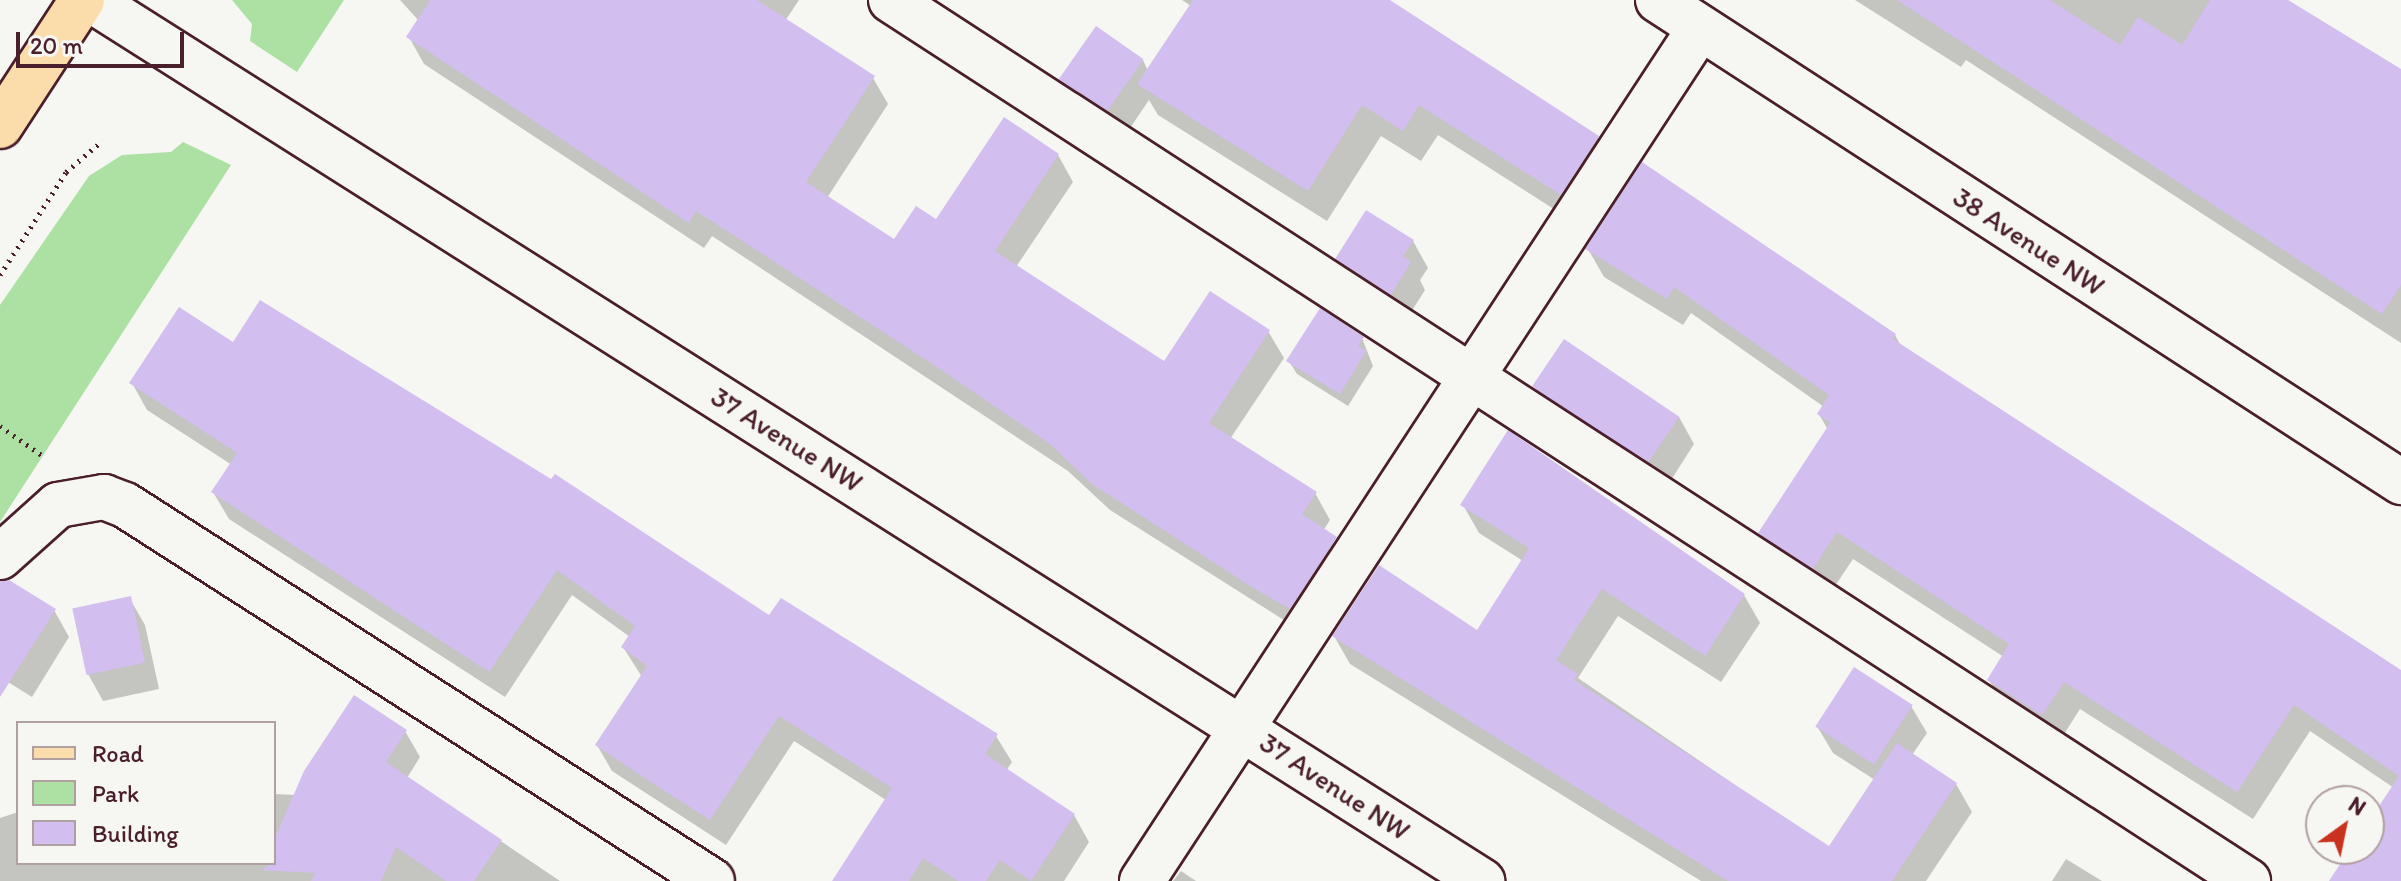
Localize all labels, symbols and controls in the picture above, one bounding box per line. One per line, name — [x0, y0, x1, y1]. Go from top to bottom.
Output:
scale bar — [20, 16, 188, 66]
text: 20 m — [30, 31, 83, 60]
street label: 38 Avenue NW — [1947, 180, 2111, 302]
street label: 37 Avenue NW — [705, 379, 869, 499]
legend — [16, 721, 276, 865]
street label: 37 Avenue NW — [1254, 725, 1416, 847]
text: Road — [92, 739, 144, 768]
text: Park — [92, 779, 139, 808]
north arrow — [2305, 785, 2385, 865]
text: N — [2344, 791, 2371, 821]
text: Building — [92, 819, 179, 848]

